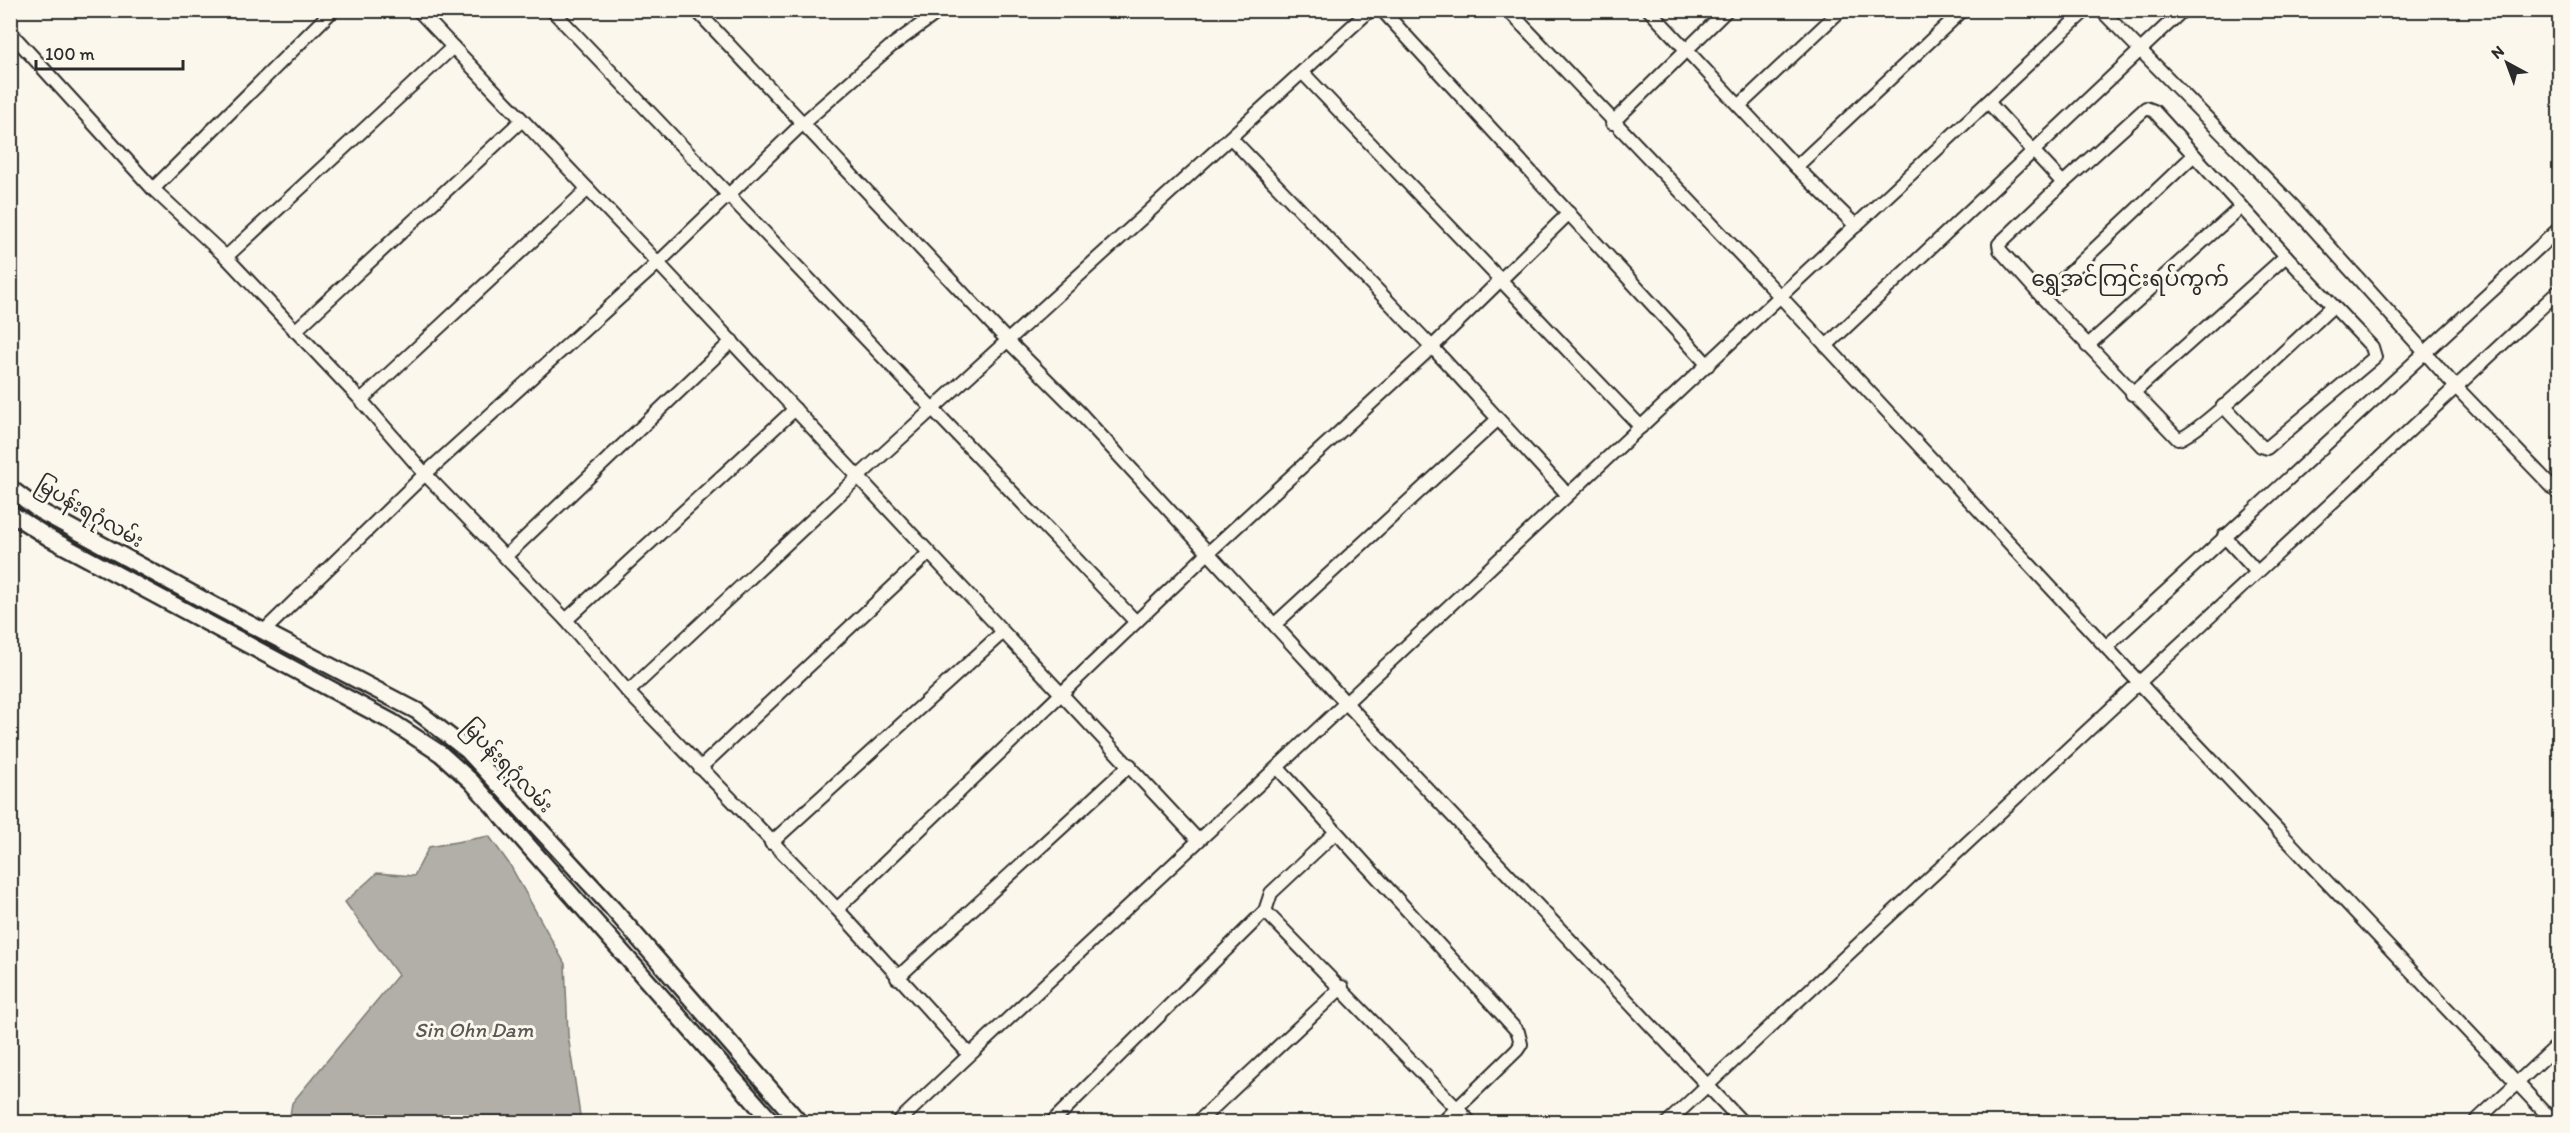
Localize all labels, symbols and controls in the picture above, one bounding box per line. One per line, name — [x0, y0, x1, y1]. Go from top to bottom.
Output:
scale bar — [36, 33, 183, 71]
north arrow — [2477, 33, 2537, 93]
text: N — [2487, 41, 2508, 63]
text: 100 m — [45, 43, 95, 65]
district label: ရွှေအင်ကြင်းရပ်ကွက် — [2031, 263, 2229, 296]
street label: မြပန်းရဂုံလမ်း — [30, 470, 149, 557]
street label: မြပန်းရဂုံလမ်း — [454, 713, 560, 821]
water label: Sin Ohn Dam — [415, 1017, 534, 1042]

